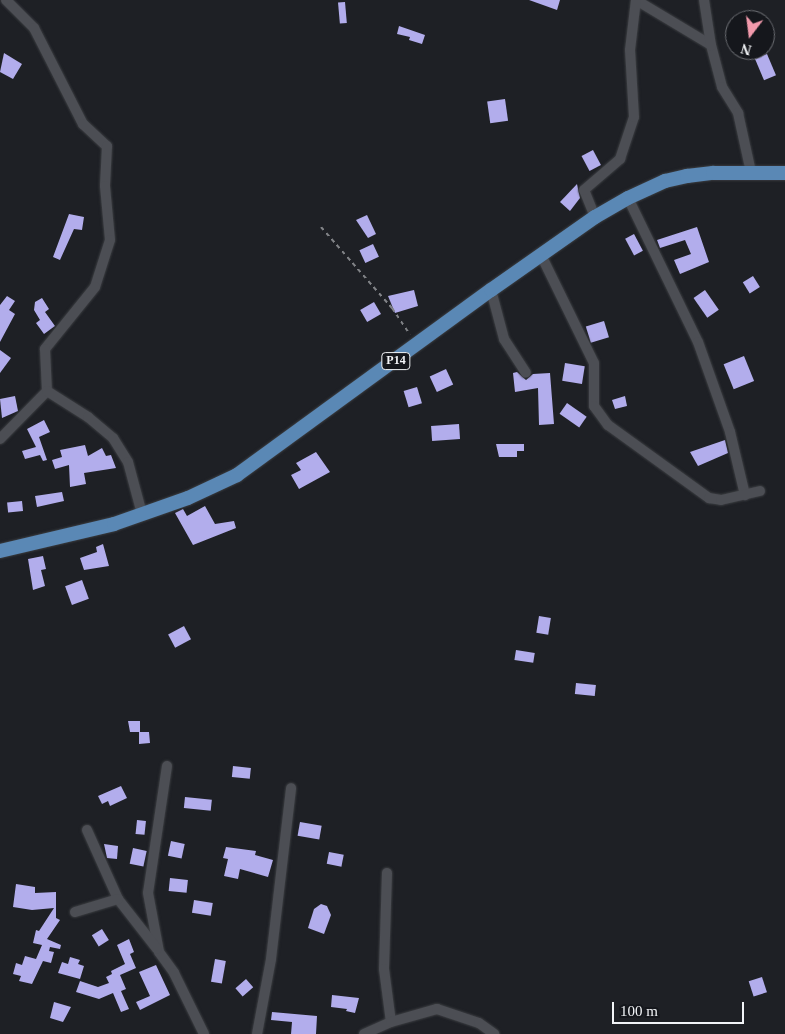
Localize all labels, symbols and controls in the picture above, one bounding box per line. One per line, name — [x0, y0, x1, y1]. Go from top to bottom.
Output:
north arrow — [725, 10, 775, 60]
text: N — [739, 40, 753, 58]
road number: P14 — [381, 352, 411, 371]
scale bar — [615, 992, 748, 1024]
text: 100 m — [620, 1003, 658, 1019]

